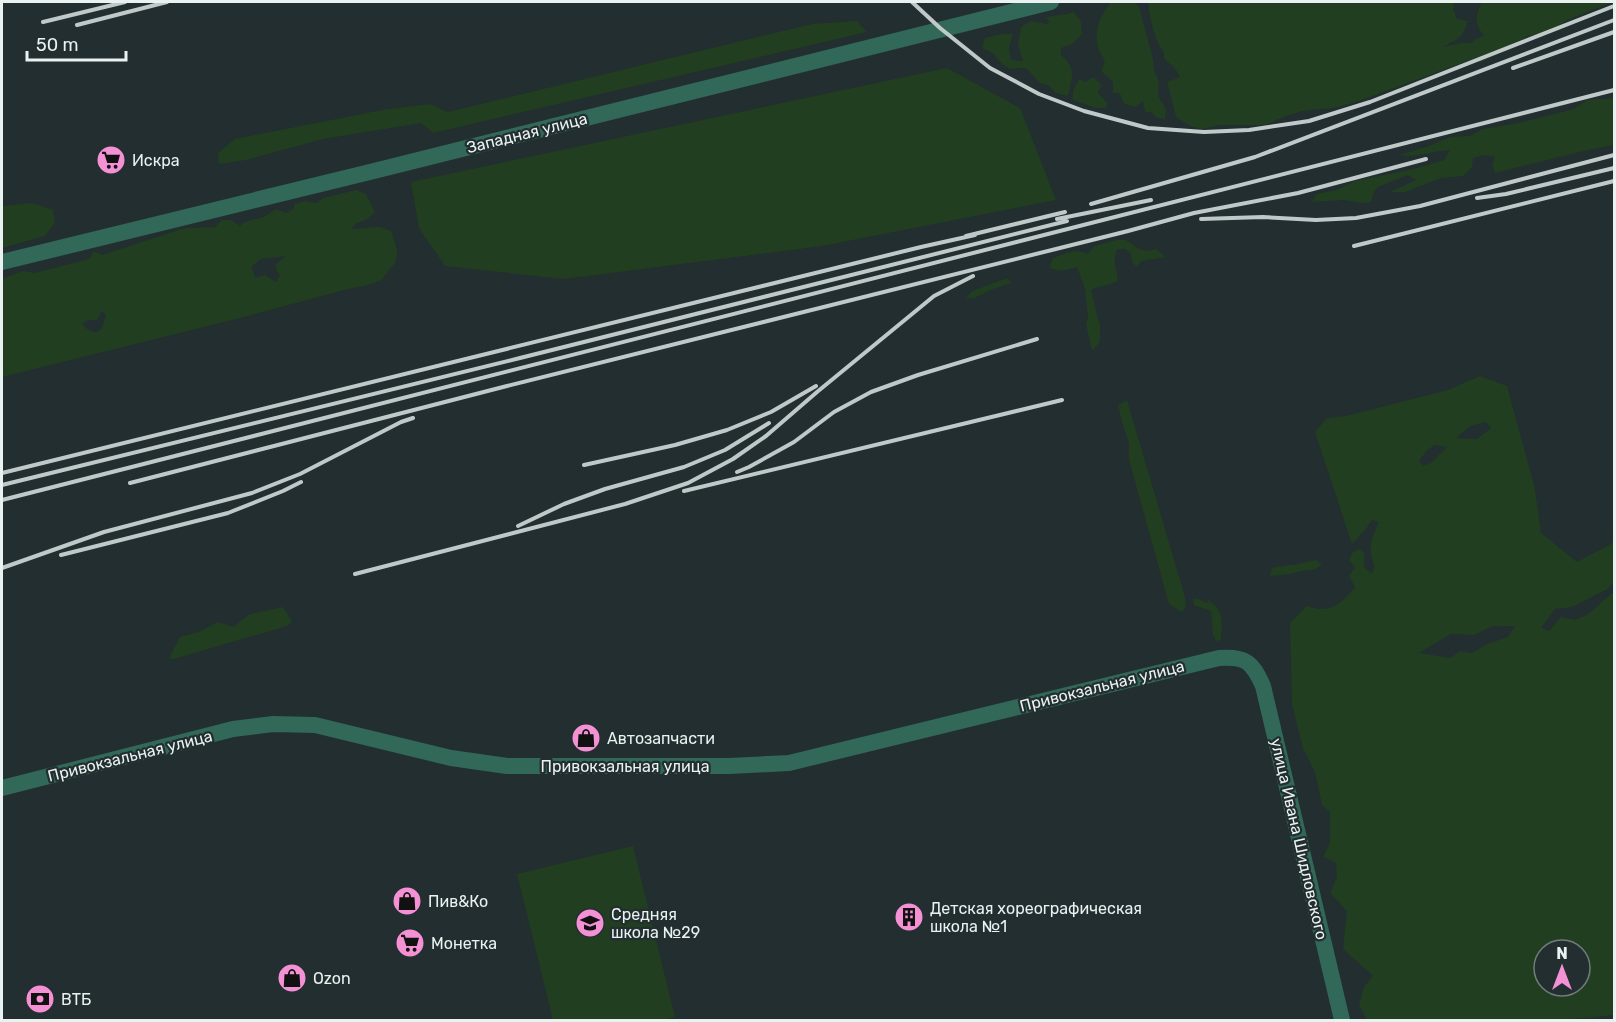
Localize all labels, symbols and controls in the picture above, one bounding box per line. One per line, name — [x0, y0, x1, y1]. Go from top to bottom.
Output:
scale bar — [27, 24, 126, 62]
text: 50 m — [36, 34, 79, 56]
street label: Западная улица — [465, 109, 589, 157]
supermarket icon: Искра — [95, 144, 127, 176]
place label: Искра — [132, 151, 180, 170]
street label: Привокзальная улица — [1018, 656, 1186, 716]
shop icon: Автозапчасти — [570, 722, 602, 754]
street label: Привокзальная улица — [46, 726, 214, 786]
place label: Автозапчасти — [607, 729, 715, 748]
street label: улица Ивана Шидловского — [1267, 736, 1331, 942]
street label: Привокзальная улица — [541, 757, 710, 776]
shop icon: Пив&Ко — [391, 885, 423, 917]
place label: Пив&Ко — [428, 892, 488, 911]
place label: Детская хореографическая школа №1 — [930, 899, 1142, 936]
building icon: Детская хореографическая школа №1 — [893, 901, 925, 933]
place label: Средняя школа №29 — [611, 905, 700, 942]
school or university icon: Средняя школа №29 — [574, 907, 606, 939]
supermarket icon: Монетка — [394, 927, 426, 959]
place label: Монетка — [431, 934, 497, 953]
north arrow — [1532, 938, 1592, 998]
text: N — [1556, 944, 1568, 963]
shop icon: Ozon — [276, 962, 308, 994]
place label: Ozon — [313, 969, 351, 988]
bank icon: ВТБ — [24, 983, 56, 1015]
place label: ВТБ — [61, 990, 91, 1009]

